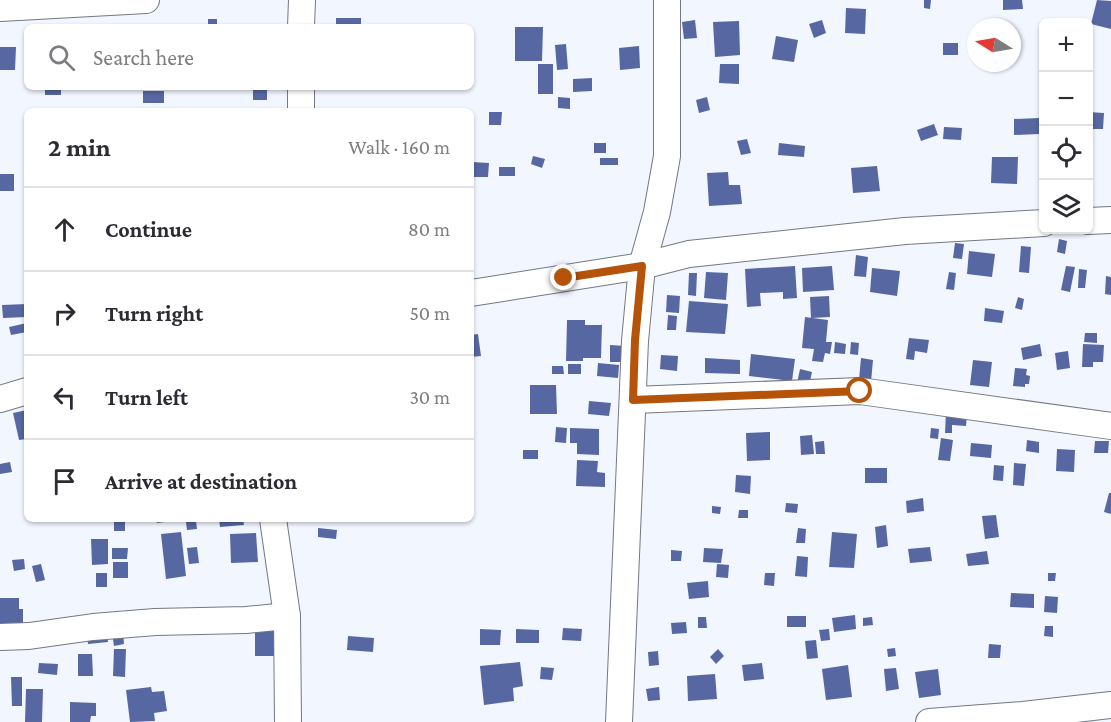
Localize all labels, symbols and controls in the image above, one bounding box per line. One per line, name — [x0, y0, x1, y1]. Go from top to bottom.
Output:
north arrow — [967, 18, 1021, 72]
map controls — [1039, 18, 1093, 234]
button: + — [1039, 18, 1093, 72]
search box — [24, 24, 474, 90]
icon: search — [45, 41, 78, 74]
text: Search here — [93, 45, 194, 70]
button: − — [1039, 72, 1093, 126]
button: locate — [1039, 126, 1093, 180]
text: 2 min — [48, 133, 111, 162]
text: Walk · 160 m — [348, 136, 450, 158]
button: layers — [1039, 180, 1093, 234]
icon: ahead — [48, 213, 81, 246]
text: Continue — [105, 217, 192, 242]
text: 80 m — [408, 218, 450, 240]
route end — [550, 264, 576, 290]
icon: right — [48, 297, 81, 330]
text: Turn right — [105, 301, 203, 326]
text: 50 m — [409, 302, 450, 324]
route start — [846, 377, 872, 403]
icon: left — [48, 381, 81, 414]
text: Turn left — [105, 385, 188, 410]
text: 30 m — [409, 386, 450, 408]
icon: arrive — [48, 465, 81, 498]
text: Arrive at destination — [105, 469, 297, 494]

